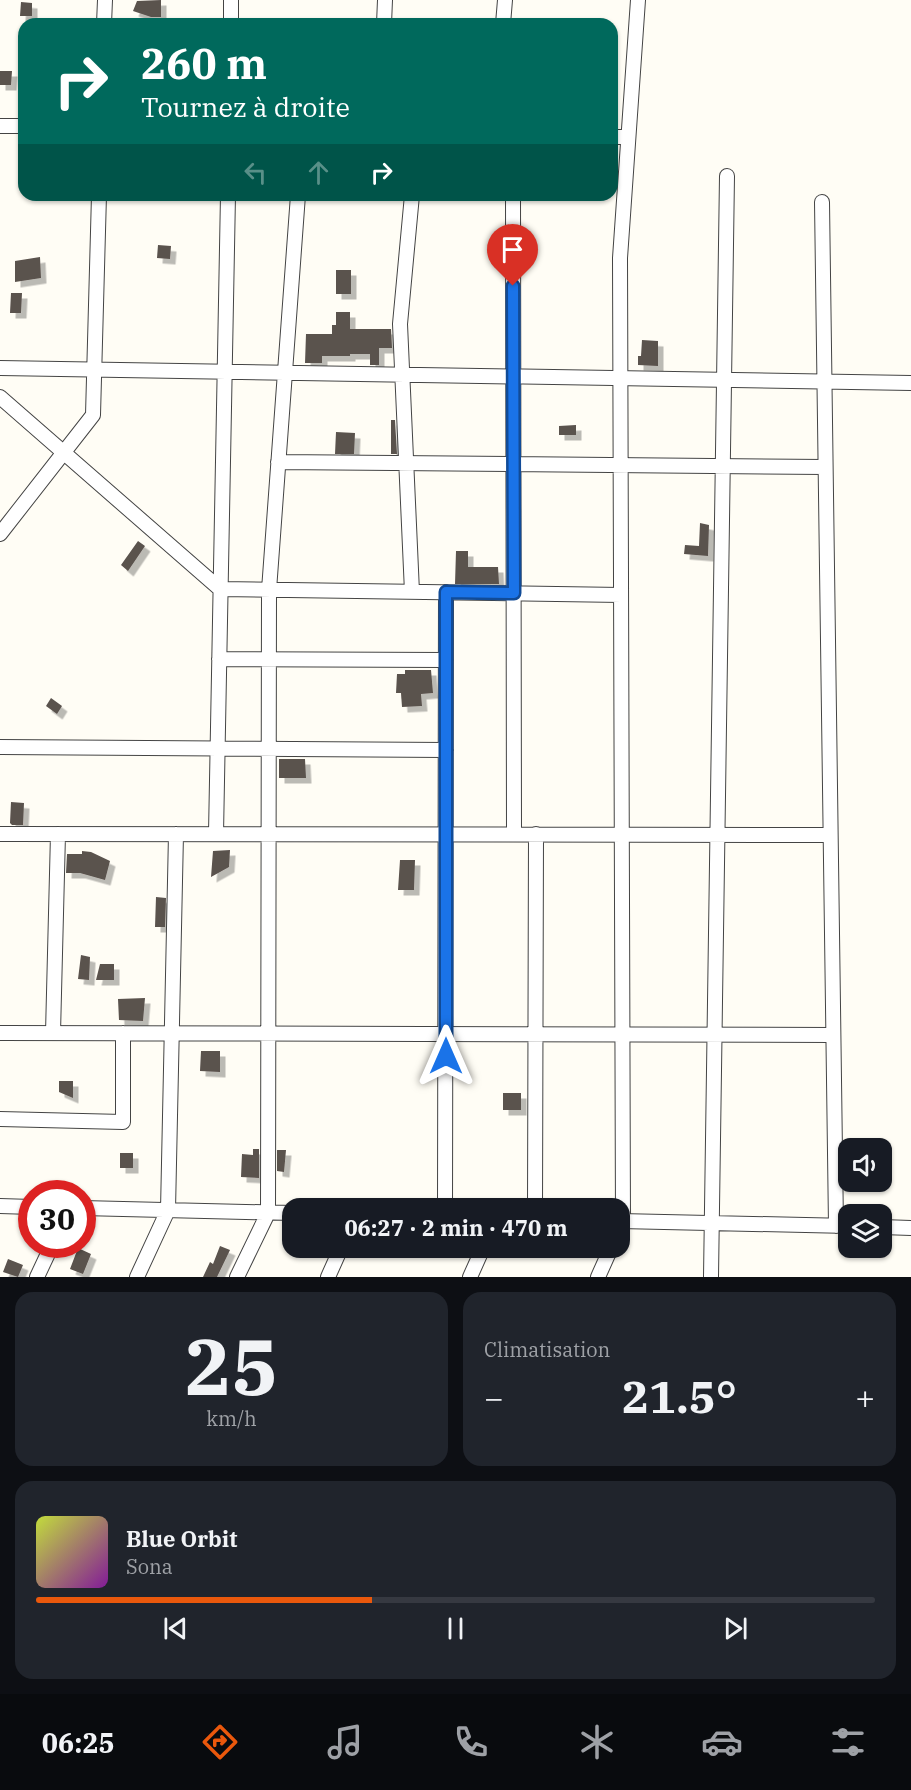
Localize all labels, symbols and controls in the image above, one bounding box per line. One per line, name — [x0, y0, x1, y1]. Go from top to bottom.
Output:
text: 260 m — [141, 36, 267, 91]
icon: right — [42, 42, 120, 120]
text: Tournez à droite — [141, 89, 350, 124]
icon: left — [239, 156, 272, 189]
icon: ahead — [302, 156, 335, 189]
icon: right — [365, 156, 398, 189]
pin — [487, 224, 538, 286]
icon: arrive — [496, 233, 529, 266]
position arrow — [414, 1024, 478, 1088]
map controls — [838, 1138, 892, 1258]
button: sound — [838, 1138, 892, 1192]
speed limit sign: 30 — [18, 1180, 96, 1258]
button: layers — [838, 1204, 892, 1258]
text: 06:27 · 2 min · 470 m — [344, 1213, 568, 1242]
text: 25 — [185, 1315, 278, 1416]
text: Climatisation — [484, 1336, 610, 1363]
text: 21.5° — [622, 1367, 737, 1425]
text: − — [484, 1376, 504, 1419]
text: + — [855, 1376, 875, 1419]
text: km/h — [206, 1405, 257, 1432]
text: Blue Orbit — [126, 1524, 237, 1553]
text: Sona — [126, 1553, 173, 1580]
icon: previous — [159, 1612, 192, 1645]
icon: pause — [439, 1612, 472, 1645]
icon: next — [719, 1612, 752, 1645]
icon: directions — [199, 1721, 241, 1763]
icon: music — [324, 1721, 366, 1763]
icon: phone — [450, 1721, 492, 1763]
icon: climate — [576, 1721, 618, 1763]
icon: car — [701, 1721, 743, 1763]
icon: filters — [827, 1721, 869, 1763]
text: 06:25 — [42, 1725, 115, 1760]

